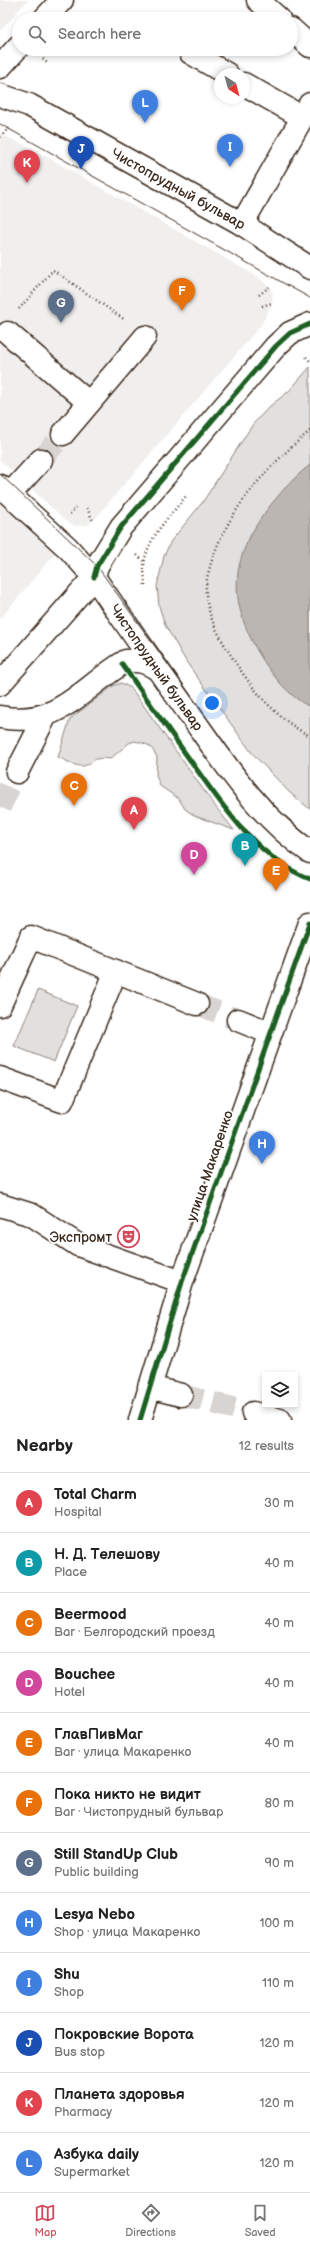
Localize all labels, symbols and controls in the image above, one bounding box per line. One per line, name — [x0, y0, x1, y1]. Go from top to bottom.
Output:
search box — [12, 12, 298, 56]
icon: search — [26, 23, 48, 45]
text: Search here — [58, 25, 141, 44]
north arrow — [214, 68, 250, 104]
pin: L — [132, 90, 158, 123]
pin: I — [217, 134, 243, 167]
pin: J — [68, 136, 94, 169]
street label: Чистопрудный бульвар — [109, 144, 249, 233]
pin: K — [14, 150, 40, 183]
pin: F — [169, 278, 195, 311]
pin: G — [48, 290, 74, 323]
street label: Чистопрудный бульвар — [107, 601, 207, 734]
your location — [202, 693, 222, 713]
pin: C — [61, 773, 87, 806]
pin: A — [121, 797, 147, 830]
pin: B — [232, 833, 258, 866]
pin: D — [181, 842, 207, 875]
pin: E — [263, 858, 289, 891]
street label: улица Макаренко — [183, 1108, 237, 1224]
pin: H — [249, 1131, 275, 1164]
theatre icon: Экспромт — [115, 1224, 141, 1250]
place label: Экспромт — [49, 1229, 112, 1246]
map controls — [262, 1372, 298, 1408]
button: layers — [262, 1372, 298, 1408]
text: Nearby — [16, 1436, 73, 1456]
text: 12 results — [239, 1438, 294, 1454]
text: Total Charm — [54, 1485, 137, 1504]
text: A — [25, 1495, 33, 1511]
text: 30 m — [264, 1495, 294, 1511]
text: Hospital — [54, 1504, 102, 1520]
text: Н. Д. Телешову — [54, 1545, 160, 1564]
text: B — [24, 1555, 34, 1571]
text: 40 m — [264, 1555, 294, 1571]
text: Place — [54, 1564, 87, 1580]
text: Beermood — [54, 1605, 126, 1624]
text: C — [24, 1615, 34, 1631]
text: 40 m — [264, 1615, 294, 1631]
text: Bar · Белгородский проезд — [54, 1624, 215, 1640]
text: Bouchee — [54, 1665, 115, 1684]
text: D — [24, 1675, 34, 1691]
text: 40 m — [264, 1675, 294, 1691]
text: Hotel — [54, 1684, 85, 1700]
text: ГлавПивМаг — [54, 1725, 143, 1744]
text: E — [25, 1735, 33, 1751]
text: 40 m — [264, 1735, 294, 1751]
text: Bar · улица Макаренко — [54, 1744, 191, 1760]
text: Пока никто не видит — [54, 1785, 201, 1804]
text: F — [25, 1795, 33, 1811]
text: 80 m — [265, 1795, 294, 1811]
text: Bar · Чистопрудный бульвар — [54, 1804, 223, 1820]
text: Still StandUp Club — [54, 1845, 178, 1864]
text: G — [24, 1855, 34, 1871]
text: 90 m — [265, 1855, 294, 1871]
text: Public building — [54, 1864, 139, 1880]
text: Lesya Nebo — [54, 1905, 135, 1924]
text: H — [24, 1915, 34, 1931]
text: 100 m — [259, 1915, 294, 1931]
text: Shop · улица Макаренко — [54, 1924, 200, 1940]
text: Shu — [54, 1965, 80, 1984]
text: I — [27, 1975, 31, 1991]
text: 110 m — [262, 1975, 294, 1991]
text: Shop — [54, 1984, 84, 2000]
text: Покровские Ворота — [54, 2025, 194, 2044]
text: J — [25, 2035, 33, 2051]
text: 120 m — [259, 2035, 294, 2051]
text: Bus stop — [54, 2044, 105, 2060]
text: Планета здоровья — [54, 2085, 185, 2104]
text: K — [25, 2095, 33, 2111]
text: 120 m — [259, 2095, 294, 2111]
text: Pharmacy — [54, 2104, 112, 2120]
text: Азбука daily — [54, 2145, 139, 2164]
text: L — [25, 2155, 33, 2171]
text: 120 m — [259, 2155, 294, 2171]
text: Supermarket — [54, 2164, 130, 2180]
tab: Map — [34, 2202, 57, 2239]
tab: Directions — [125, 2202, 176, 2239]
tab: Saved — [245, 2202, 276, 2239]

